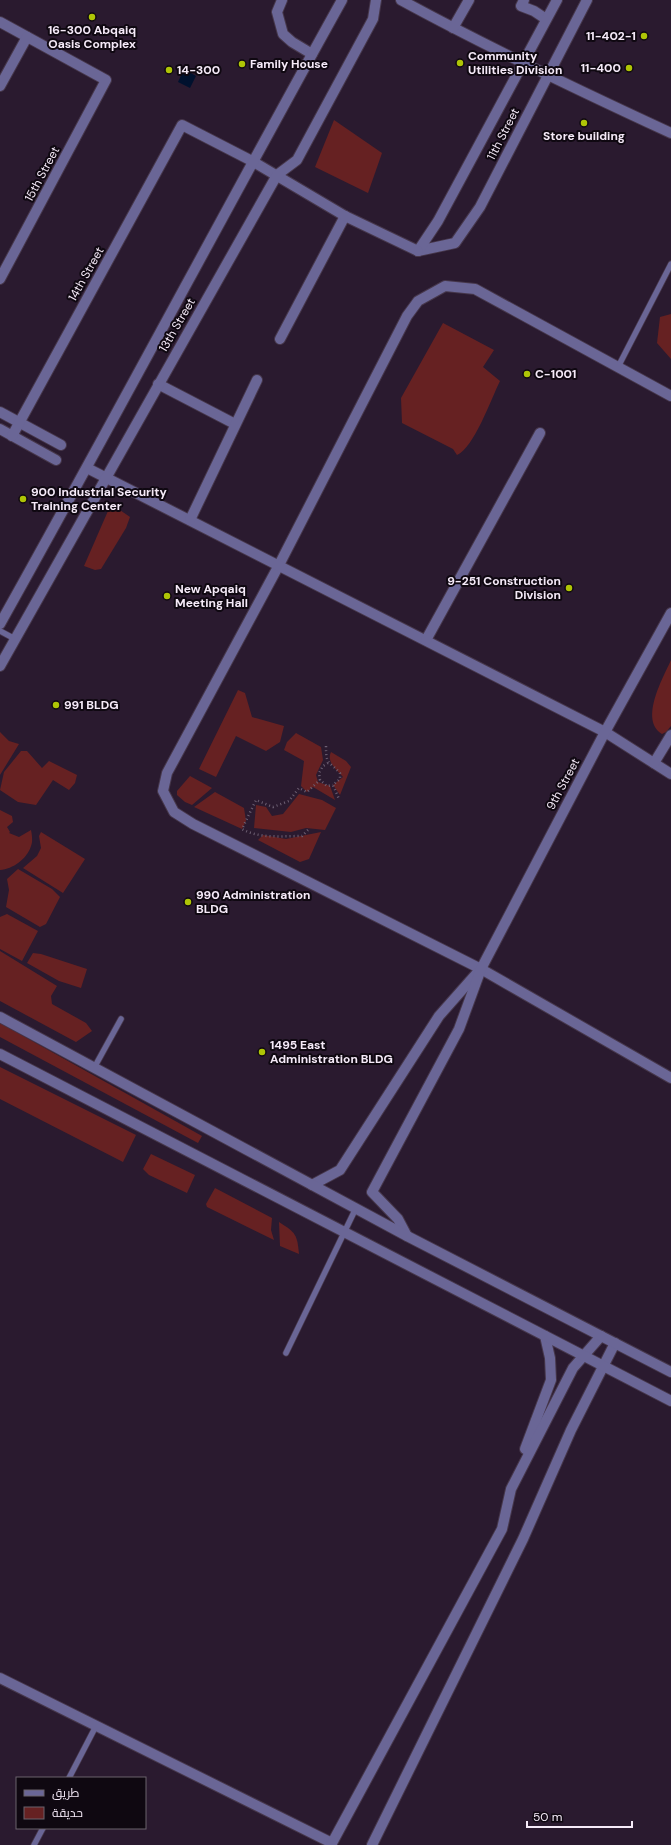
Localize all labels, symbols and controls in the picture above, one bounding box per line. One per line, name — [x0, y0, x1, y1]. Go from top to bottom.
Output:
marker: 16-300 Abqaiq Oasis Complex — [87, 12, 97, 22]
place label: 16-300 Abqaiq Oasis Complex — [48, 22, 136, 52]
place label: 11-402-1 — [586, 28, 636, 44]
marker: 11-402-1 — [639, 31, 649, 41]
place label: Community Utilities Division — [468, 48, 562, 78]
place label: Family House — [250, 56, 328, 72]
marker: Community Utilities Division — [455, 58, 465, 68]
marker: Family House — [237, 59, 247, 69]
place label: 11-400 — [581, 60, 621, 76]
place label: 14-300 — [177, 62, 220, 78]
marker: 11-400 — [624, 63, 634, 73]
marker: 14-300 — [164, 65, 174, 75]
street label: 11th Street — [483, 105, 523, 163]
marker: Store building — [579, 118, 589, 128]
place label: Store building — [543, 128, 625, 144]
street label: 15th Street — [21, 144, 63, 204]
street label: 14th Street — [64, 244, 108, 304]
street label: 13th Street — [155, 295, 199, 355]
place label: C-1001 — [535, 366, 576, 382]
marker: C-1001 — [522, 369, 532, 379]
place label: 900 Industrial Security Training Center — [31, 484, 167, 514]
marker: 900 Industrial Security Training Center — [18, 494, 28, 504]
place label: 9-251 Construction Division — [447, 573, 561, 603]
place label: New Apqaiq Meeting Hall — [175, 581, 248, 611]
marker: 9-251 Construction Division — [564, 583, 574, 593]
marker: New Apqaiq Meeting Hall — [162, 591, 172, 601]
place label: 991 BLDG — [64, 697, 119, 713]
marker: 991 BLDG — [51, 700, 61, 710]
street label: 9th Street — [543, 755, 583, 813]
place label: 990 Administration BLDG — [196, 887, 310, 917]
marker: 990 Administration BLDG — [183, 897, 193, 907]
place label: 1495 East Administration BLDG — [270, 1037, 393, 1067]
marker: 1495 East Administration BLDG — [257, 1047, 267, 1057]
legend — [16, 1777, 146, 1829]
text: طريق — [52, 1785, 80, 1801]
scale bar — [527, 1803, 632, 1829]
text: حديقة — [52, 1805, 83, 1821]
text: 50 m — [533, 1809, 562, 1825]

